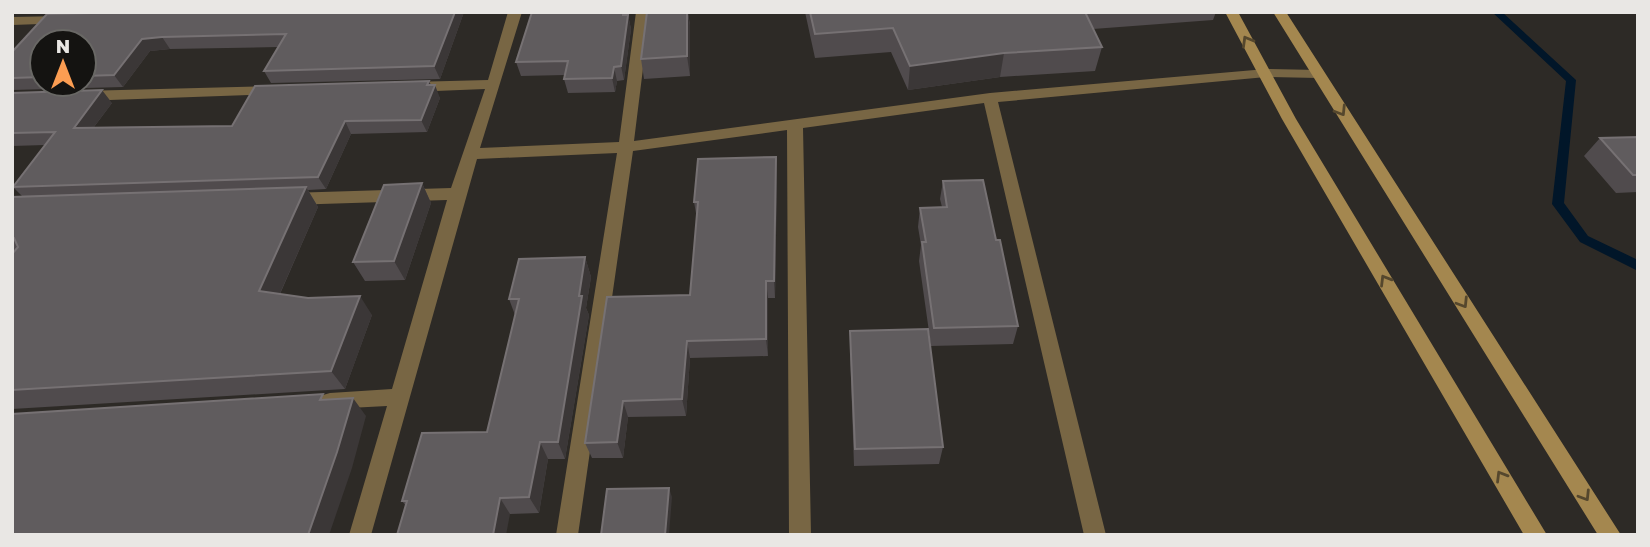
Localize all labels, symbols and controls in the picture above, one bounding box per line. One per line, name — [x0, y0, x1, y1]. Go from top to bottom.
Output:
north arrow — [28, 28, 98, 98]
text: N — [56, 34, 70, 57]
one-way arrow — [1242, 35, 1255, 48]
one-way arrow — [1333, 104, 1346, 117]
one-way arrow — [1380, 275, 1393, 288]
one-way arrow — [1455, 296, 1468, 309]
one-way arrow — [1496, 471, 1509, 484]
one-way arrow — [1577, 488, 1590, 501]

